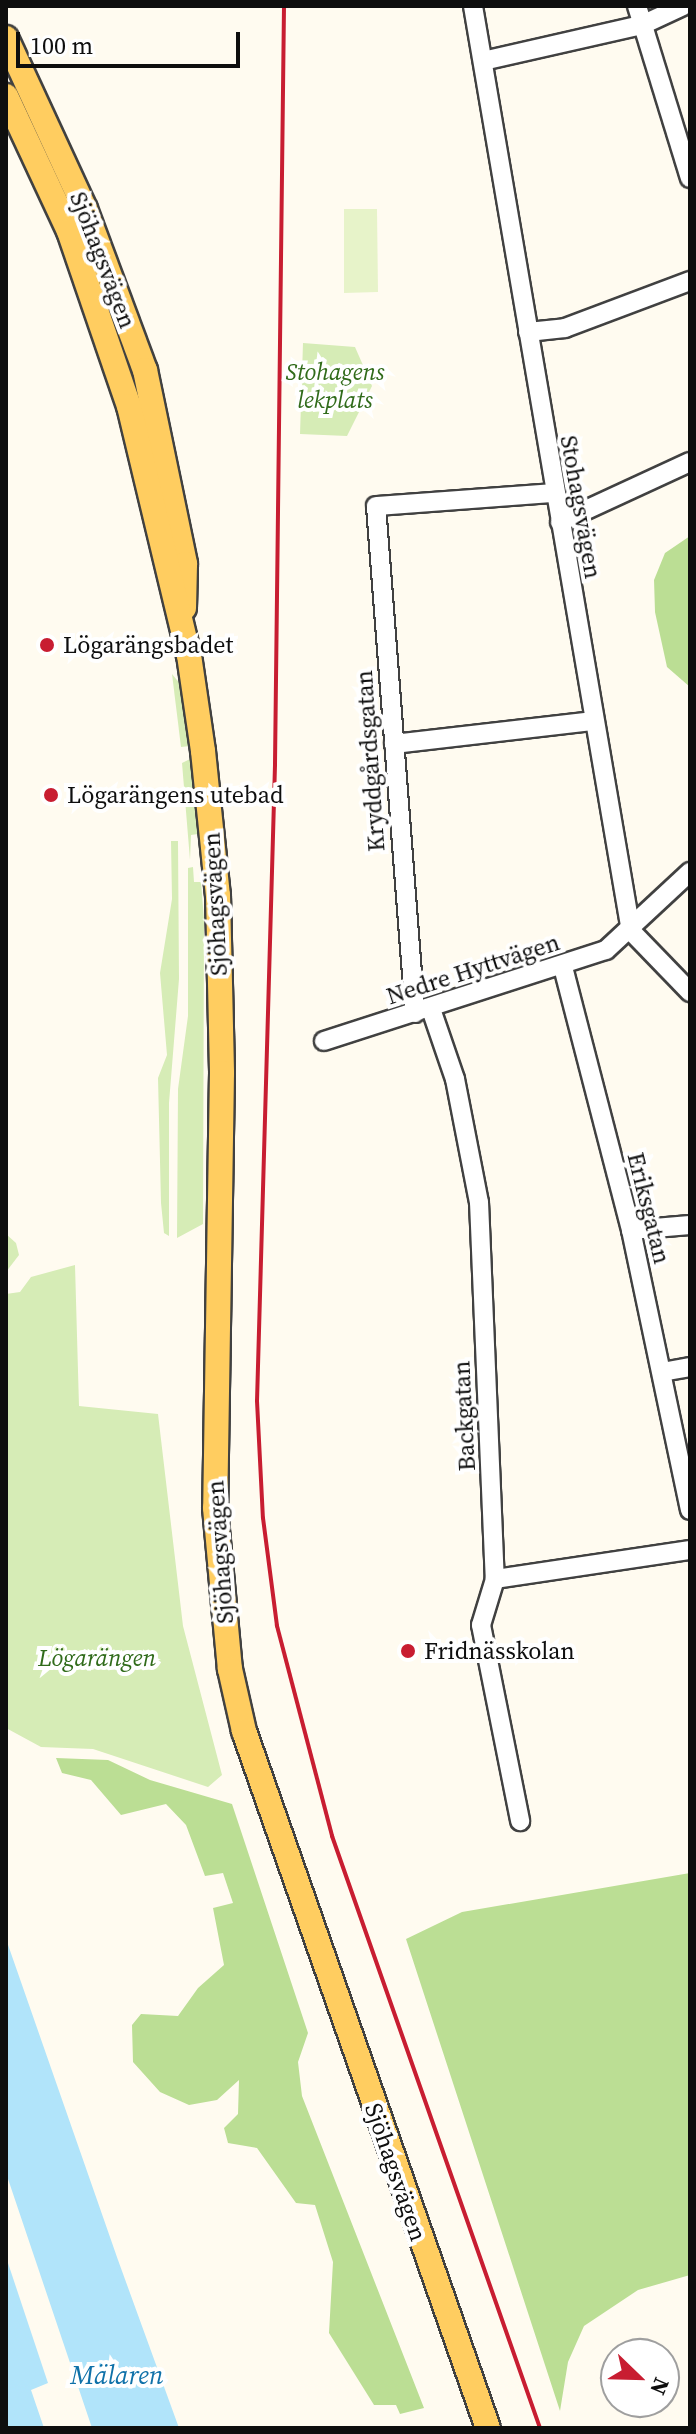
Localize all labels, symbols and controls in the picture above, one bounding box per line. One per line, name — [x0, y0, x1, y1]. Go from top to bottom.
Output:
scale bar — [20, 16, 244, 66]
text: 100 m — [30, 29, 93, 62]
street label: Sjöhagsvägen — [64, 188, 142, 332]
park label: Stohagens lekplats — [286, 358, 384, 414]
street label: Stohagsvägen — [554, 433, 608, 581]
place label: Lögarängsbadet — [63, 631, 233, 659]
marker: Lögarängsbadet — [38, 636, 56, 654]
street label: Kryddgårdsgatan — [349, 669, 391, 853]
place label: Lögarängens utebad — [67, 781, 284, 809]
marker: Lögarängens utebad — [42, 786, 60, 804]
street label: Sjöhagsvägen — [197, 831, 233, 977]
street label: Nedre Hyttvägen — [383, 927, 563, 1011]
street label: Eriksgatan — [621, 1149, 677, 1267]
street label: Backgatan — [447, 1360, 481, 1472]
street label: Sjöhagsvägen — [201, 1479, 239, 1625]
place label: Fridnässkolan — [424, 1637, 575, 1665]
marker: Fridnässkolan — [399, 1642, 417, 1660]
park label: Lögarängen — [38, 1644, 156, 1672]
street label: Sjöhagsvägen — [359, 2099, 433, 2245]
north arrow — [600, 2338, 680, 2418]
water label: Mälaren — [71, 2360, 163, 2392]
text: N — [643, 2373, 677, 2400]

